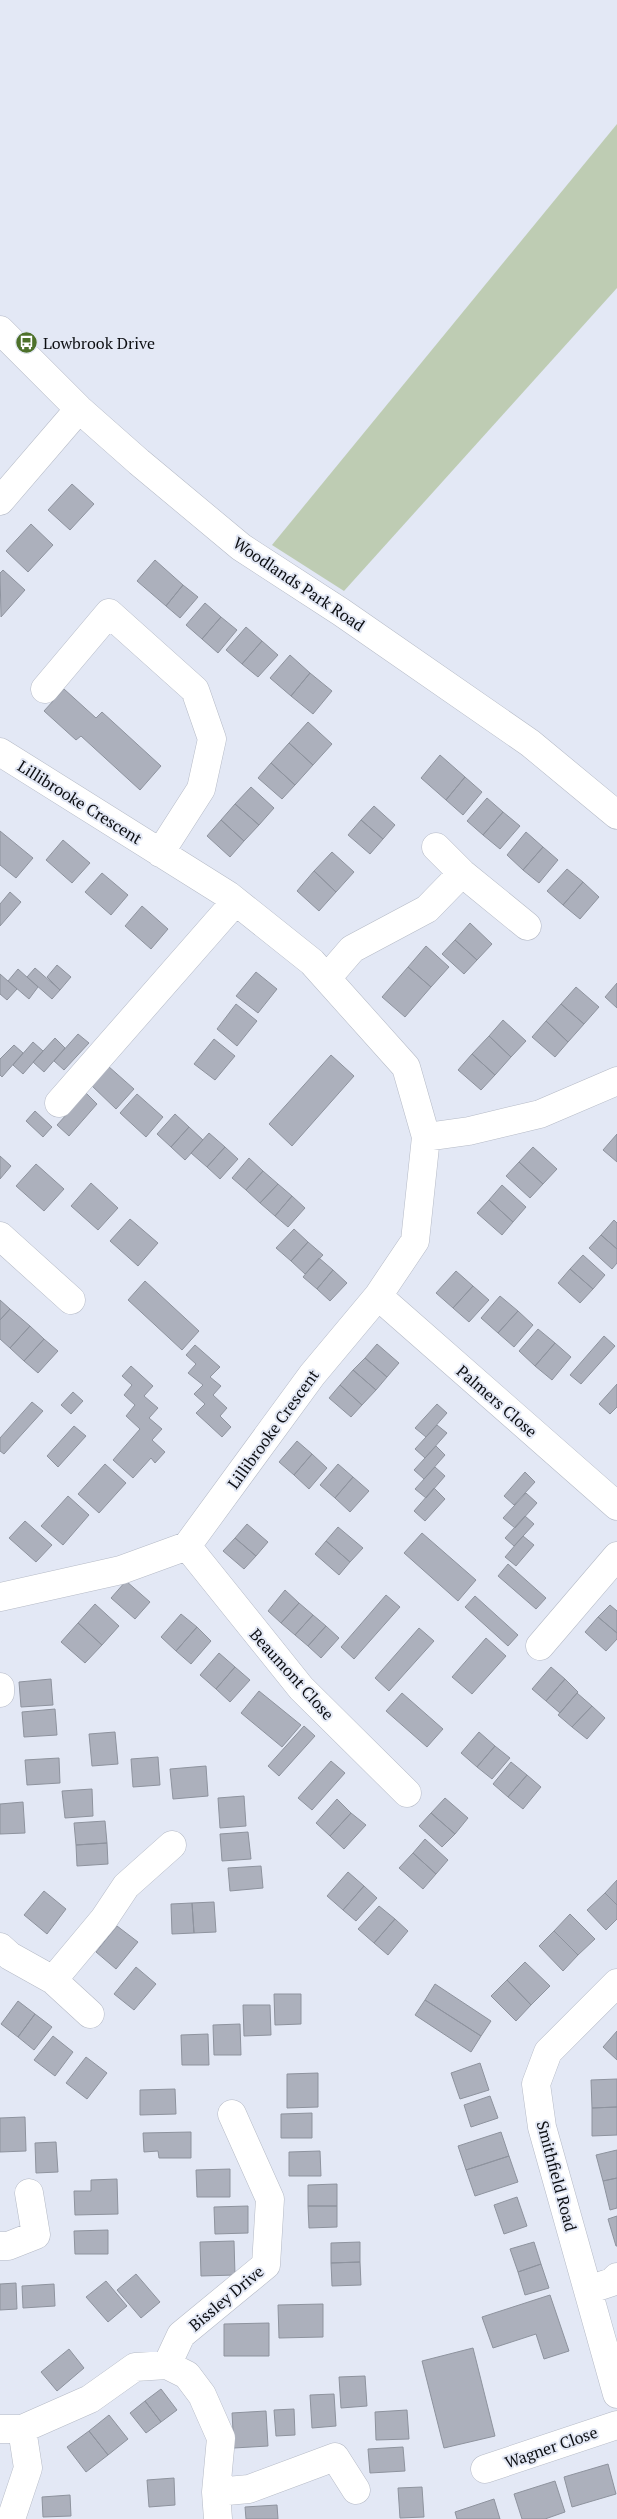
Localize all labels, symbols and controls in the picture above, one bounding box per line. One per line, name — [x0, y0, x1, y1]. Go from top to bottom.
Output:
bus stop icon: Lowbrook Drive — [15, 331, 39, 355]
place label: Lowbrook Drive — [43, 332, 155, 354]
street label: Woodlands Park Road — [229, 532, 369, 636]
street label: Lillibrooke Crescent — [14, 755, 146, 849]
street label: Palmers Close — [452, 1360, 542, 1442]
street label: Lillibrooke Crescent — [222, 1365, 324, 1493]
street label: Beaumont Close — [245, 1624, 339, 1724]
street label: Smithfield Road — [532, 2118, 582, 2234]
street label: Bissley Drive — [184, 2260, 268, 2336]
street label: Wagner Close — [502, 2421, 600, 2473]

